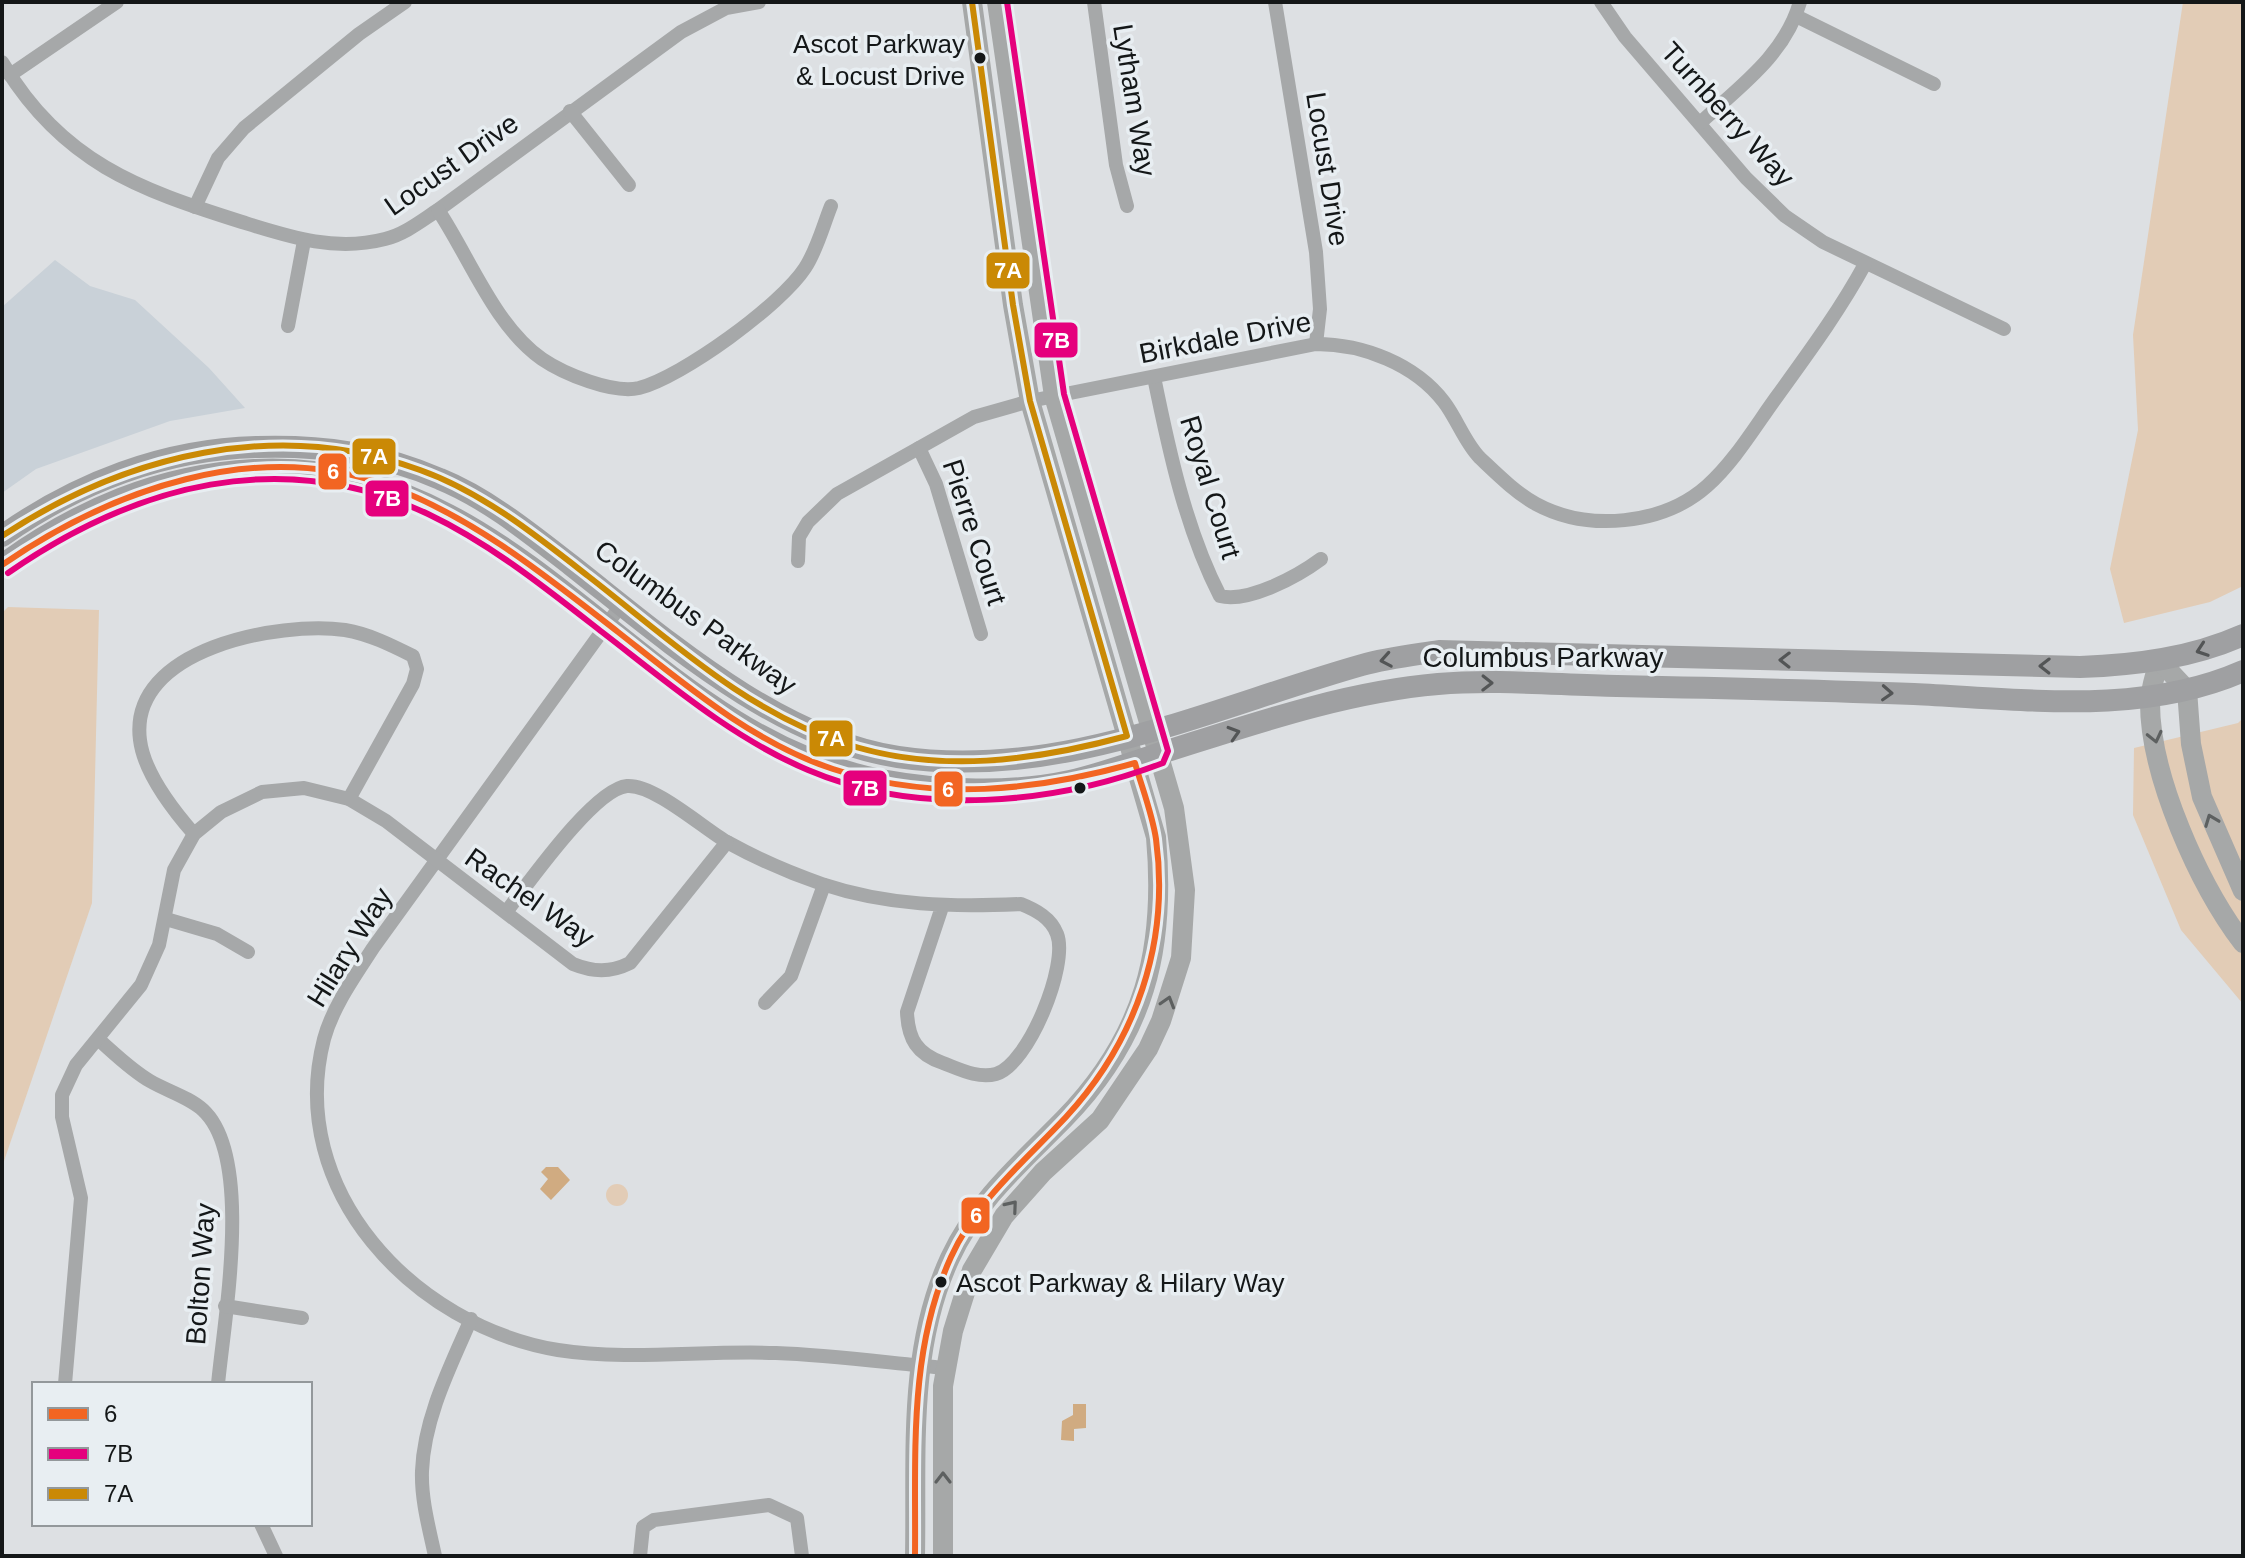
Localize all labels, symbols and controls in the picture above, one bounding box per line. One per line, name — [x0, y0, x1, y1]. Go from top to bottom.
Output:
street label: Lytham Way — [1107, 22, 1162, 178]
place label: Ascot Parkway & Locust Drive — [793, 29, 965, 91]
street label: Turnberry Way — [1655, 36, 1800, 193]
marker: Ascot Parkway & Locust Drive — [972, 50, 988, 66]
street label: Locust Drive — [1300, 90, 1355, 248]
street label: Locust Drive — [379, 107, 524, 222]
line badge: 7A — [985, 251, 1031, 290]
text: 7A — [994, 258, 1022, 283]
street label: Birkdale Drive — [1137, 306, 1314, 369]
line badge: 7B — [1033, 321, 1079, 359]
text: 7B — [1042, 328, 1070, 353]
street label: Royal Court — [1174, 412, 1247, 563]
line badge: 7A — [351, 437, 397, 476]
text: 7A — [360, 444, 388, 469]
line badge: 6 — [317, 452, 348, 491]
street label: Pierre Court — [936, 456, 1013, 609]
text: 6 — [327, 459, 339, 484]
line badge: 7B — [364, 479, 410, 518]
text: 7B — [373, 486, 401, 511]
street label: Columbus Parkway — [589, 534, 802, 701]
one-way arrow — [2195, 640, 2209, 657]
street label: Columbus Parkway — [1422, 642, 1664, 673]
one-way arrow — [1379, 651, 1393, 668]
one-way arrow — [1778, 651, 1791, 668]
one-way arrow — [2038, 658, 2051, 675]
one-way arrow — [1481, 674, 1494, 692]
one-way arrow — [1881, 684, 1894, 701]
line badge: 7A — [808, 719, 854, 758]
text: 7A — [817, 726, 845, 751]
one-way arrow — [1226, 726, 1240, 742]
one-way arrow — [2146, 730, 2163, 743]
line badge: 7B — [842, 769, 888, 807]
line badge: 6 — [933, 770, 964, 808]
text: 7B — [851, 776, 879, 801]
text: 6 — [942, 777, 954, 802]
unlabelled marker — [1072, 780, 1088, 796]
one-way arrow — [2204, 814, 2221, 828]
street label: Rachel Way — [459, 842, 600, 953]
street label: Hilary Way — [301, 882, 398, 1012]
one-way arrow — [1158, 995, 1174, 1009]
line badge: 6 — [960, 1196, 991, 1235]
one-way arrow — [1002, 1201, 1017, 1215]
street label: Bolton Way — [180, 1202, 221, 1346]
text: 6 — [970, 1203, 982, 1228]
place label: Ascot Parkway & Hilary Way — [956, 1268, 1284, 1298]
marker: Ascot Parkway & Hilary Way — [933, 1274, 949, 1290]
legend — [32, 1382, 312, 1526]
text: 6 — [104, 1400, 117, 1427]
text: 7B — [104, 1440, 133, 1467]
one-way arrow — [934, 1471, 952, 1484]
text: 7A — [104, 1480, 133, 1507]

